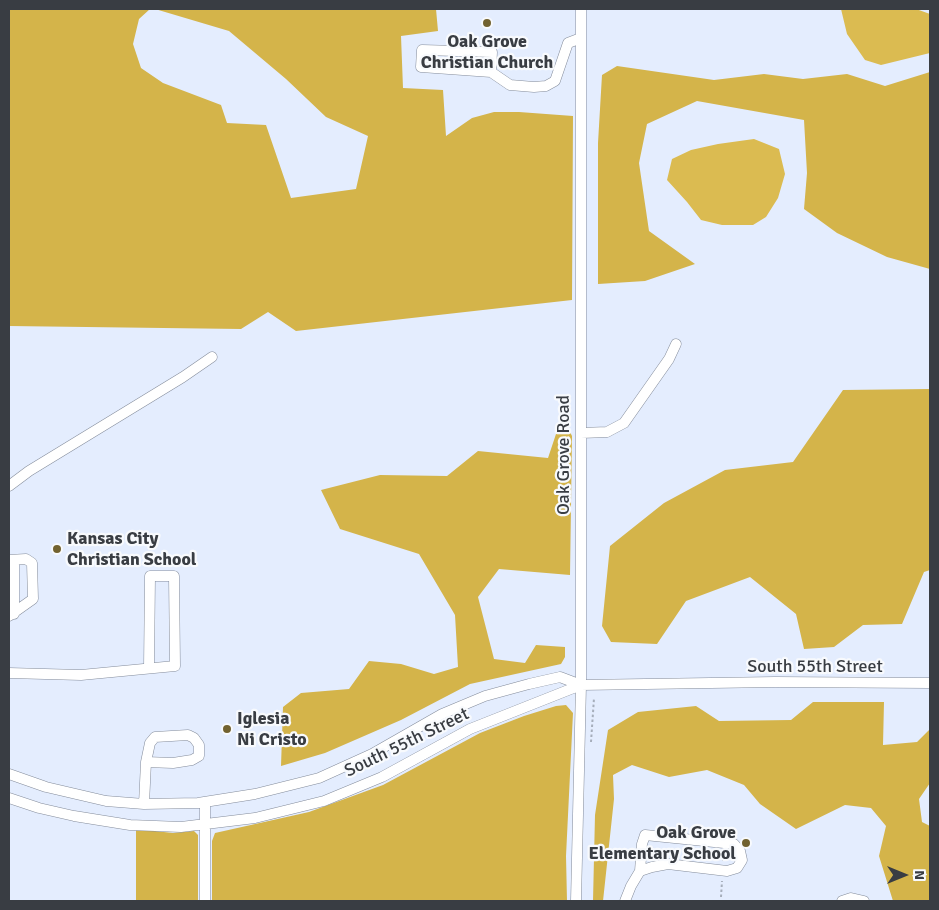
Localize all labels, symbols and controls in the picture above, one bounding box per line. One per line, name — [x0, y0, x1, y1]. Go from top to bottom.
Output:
marker: Oak Grove Christian Church — [481, 17, 493, 29]
place label: Oak Grove Christian Church — [421, 31, 553, 74]
street label: Oak Grove Road — [553, 395, 575, 515]
place label: Kansas City Christian School — [67, 528, 197, 570]
marker: Kansas City Christian School — [51, 543, 63, 555]
street label: South 55th Street — [747, 656, 883, 678]
street label: South 55th Street — [341, 704, 473, 782]
place label: Iglesia Ni Cristo — [237, 708, 307, 751]
marker: Iglesia Ni Cristo — [221, 723, 233, 735]
place label: Oak Grove Elementary School — [589, 822, 736, 864]
marker: Oak Grove Elementary School — [740, 837, 752, 849]
north arrow — [879, 850, 929, 900]
text: N — [911, 870, 928, 880]

